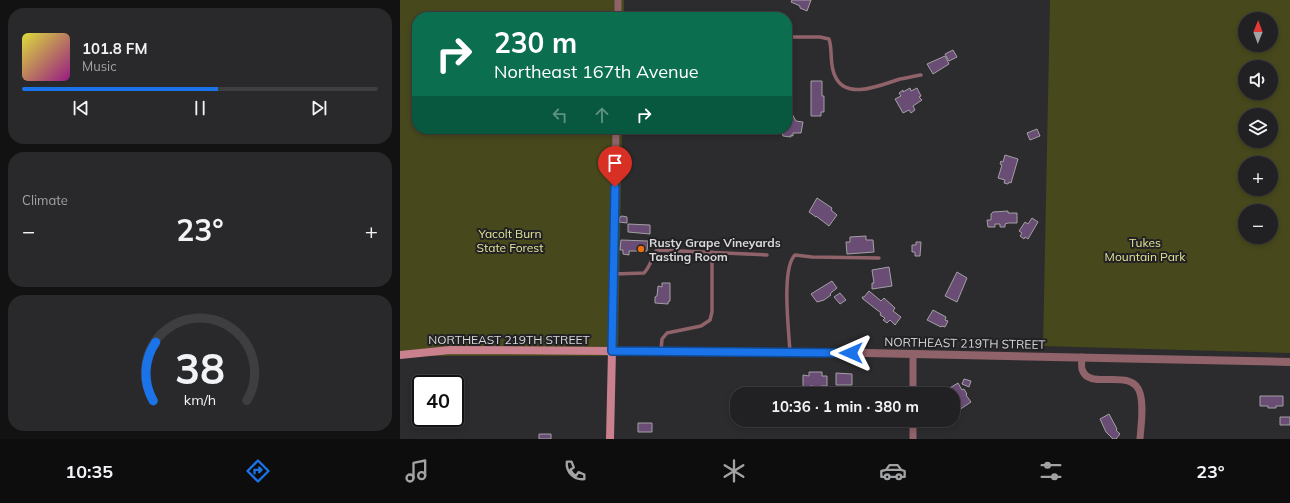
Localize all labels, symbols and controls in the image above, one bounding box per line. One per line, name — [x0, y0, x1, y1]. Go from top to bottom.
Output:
north arrow — [1238, 12, 1278, 52]
map controls — [1238, 12, 1278, 244]
text: 230 m — [494, 25, 577, 60]
icon: right — [428, 28, 480, 80]
text: 101.8 FM — [82, 39, 147, 58]
text: Music — [82, 58, 117, 74]
text: Northeast 167th Avenue — [494, 60, 699, 83]
button: sound — [1238, 60, 1278, 100]
icon: previous — [70, 97, 92, 119]
icon: pause — [189, 97, 211, 119]
icon: next — [308, 97, 330, 119]
icon: left — [549, 104, 571, 126]
icon: ahead — [591, 104, 613, 126]
icon: right — [633, 104, 655, 126]
button: layers — [1238, 108, 1278, 148]
pin — [598, 146, 632, 187]
icon: arrive — [604, 152, 626, 174]
button: + — [1238, 156, 1278, 196]
text: Climate — [22, 192, 68, 208]
button: − — [1238, 204, 1278, 244]
text: 23° — [176, 211, 224, 249]
text: − — [22, 217, 35, 245]
text: + — [365, 217, 378, 245]
park label: Yacolt Burn State Forest — [477, 226, 543, 255]
place label: Rusty Grape Vineyards Tasting Room — [649, 235, 781, 264]
park label: Tukes Mountain Park — [1105, 235, 1186, 264]
marker: Rusty Grape Vineyards Tasting Room — [636, 244, 646, 254]
street label: NORTHEAST 219TH STREET — [428, 332, 590, 347]
position arrow — [830, 332, 872, 374]
street label: NORTHEAST 219TH STREET — [884, 334, 1047, 352]
text: 38 — [175, 342, 225, 394]
speed limit sign: 40 — [412, 375, 464, 427]
text: km/h — [184, 391, 216, 409]
text: 10:36 · 1 min · 380 m — [771, 397, 919, 416]
icon: directions — [244, 457, 272, 485]
icon: music — [403, 457, 431, 485]
icon: phone — [561, 457, 589, 485]
icon: climate — [720, 457, 748, 485]
icon: car — [879, 457, 907, 485]
icon: filters — [1037, 457, 1065, 485]
text: 10:35 — [65, 460, 113, 483]
text: 23° — [1196, 460, 1225, 483]

